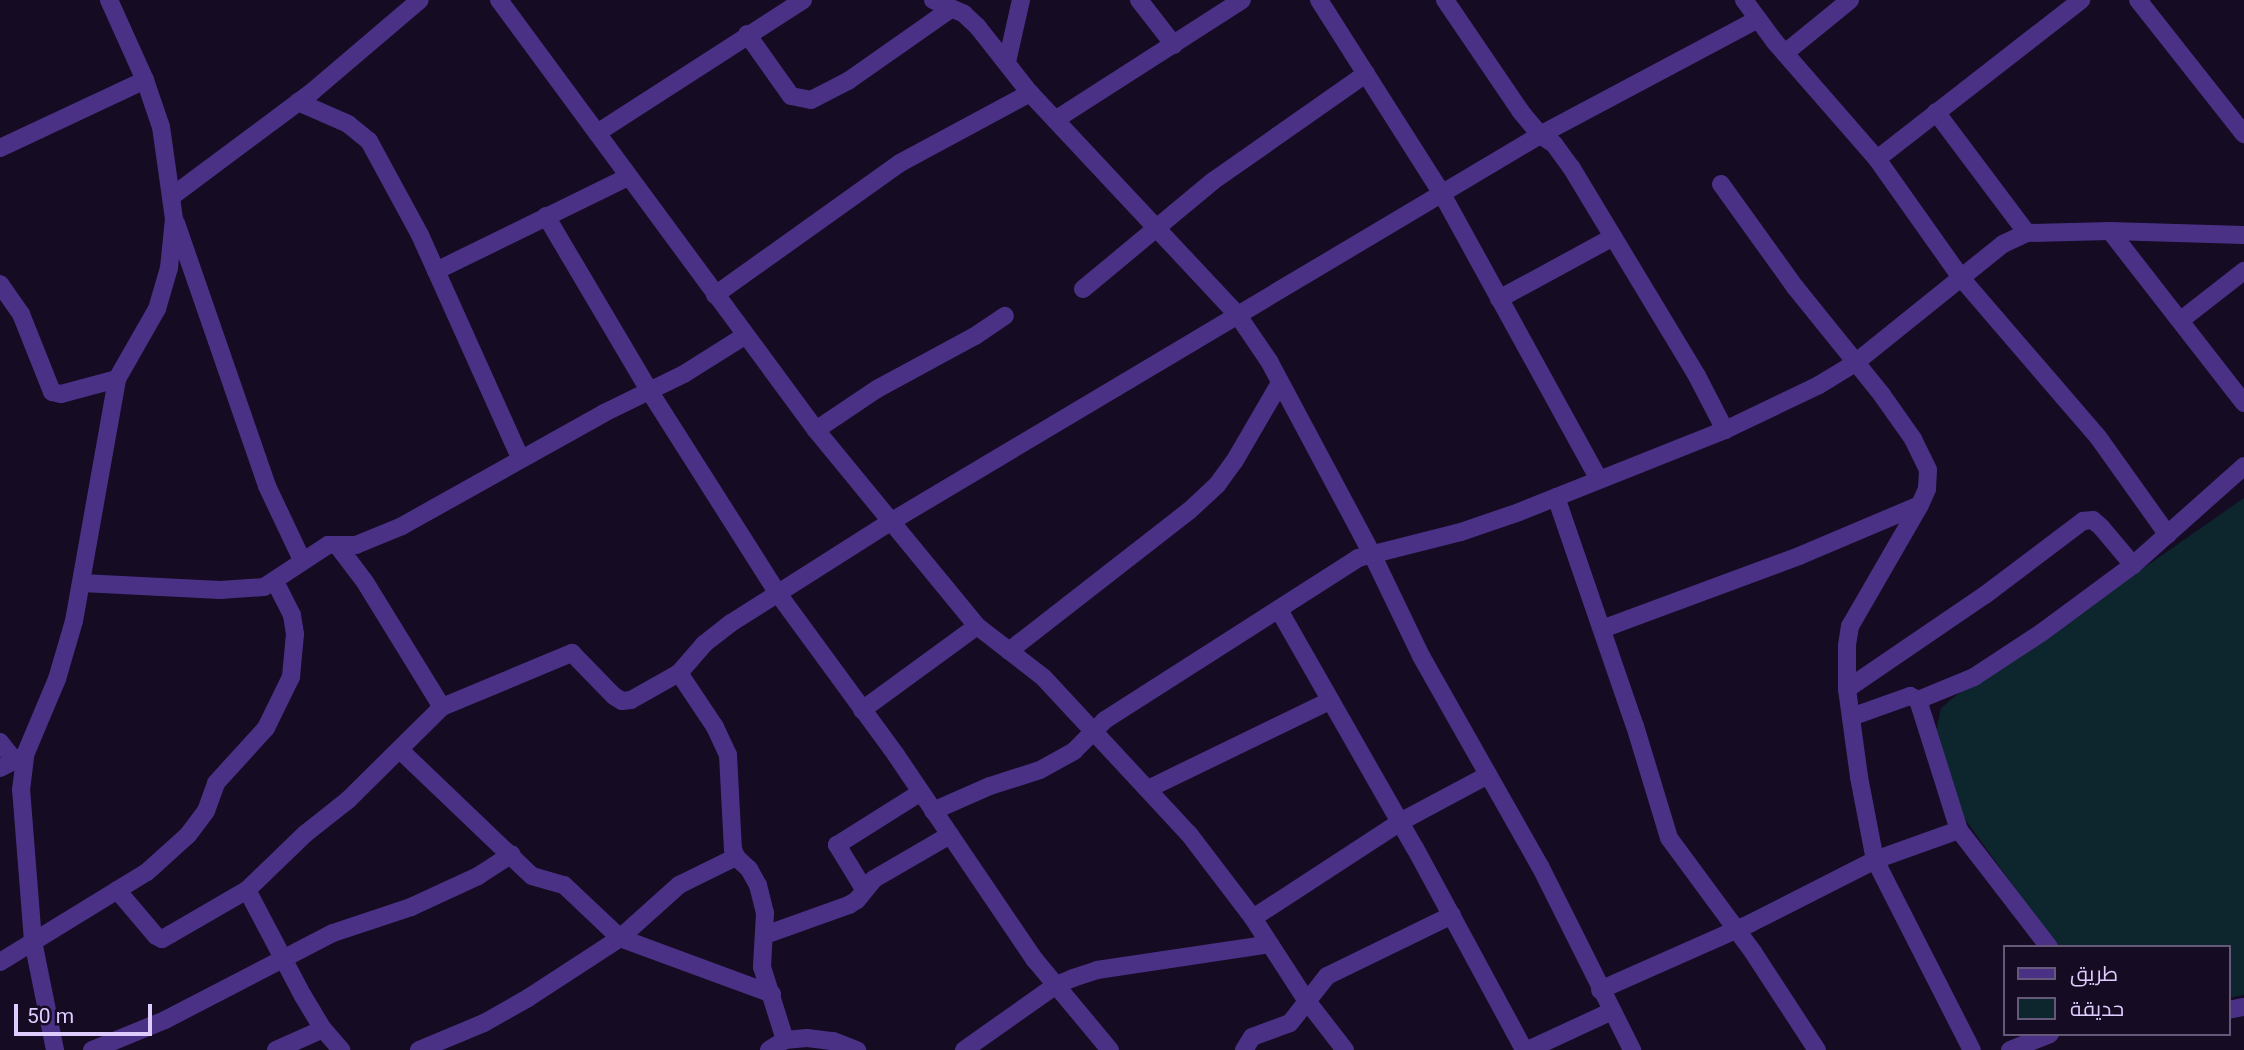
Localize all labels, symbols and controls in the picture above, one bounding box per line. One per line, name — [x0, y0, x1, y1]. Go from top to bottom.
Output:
legend — [2002, 945, 2230, 1036]
text: طريق — [2070, 962, 2118, 986]
scale bar — [18, 990, 156, 1034]
text: حديقة — [2070, 997, 2124, 1021]
text: 50 m — [27, 1004, 74, 1028]

